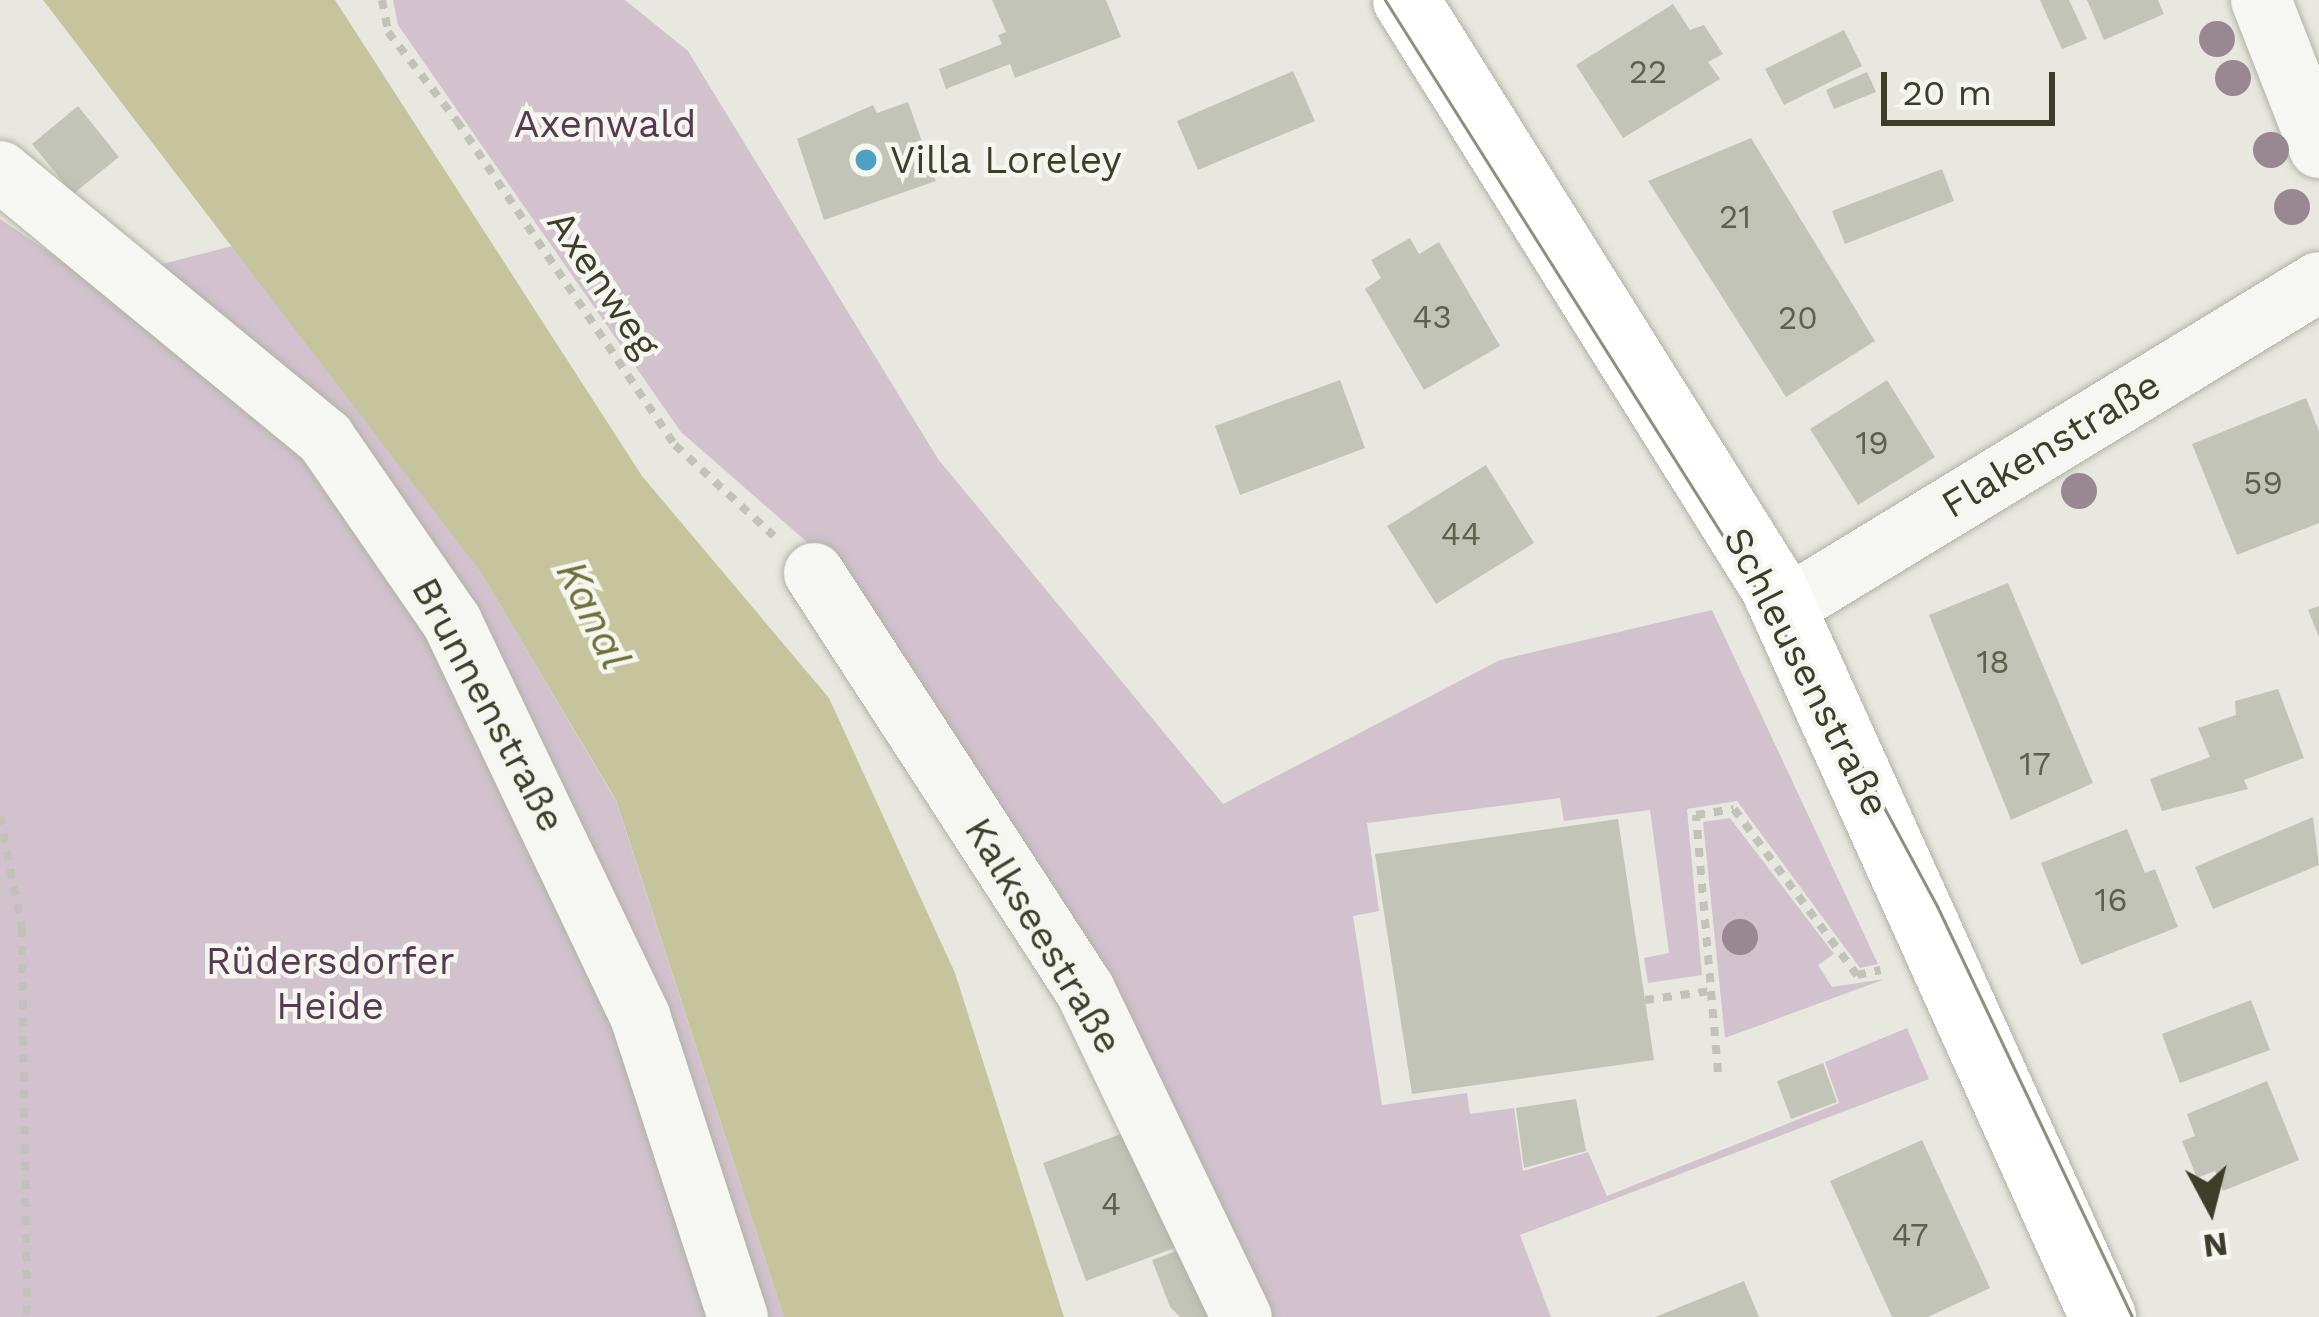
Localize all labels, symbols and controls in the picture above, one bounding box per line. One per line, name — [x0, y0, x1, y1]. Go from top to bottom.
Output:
scale bar — [1887, 48, 2061, 122]
house number: 22 — [1629, 52, 1667, 92]
text: 20 m — [1902, 72, 1992, 114]
park label: Axenwald — [514, 101, 696, 147]
place label: Villa Loreley — [890, 137, 1122, 183]
marker: Villa Loreley — [853, 147, 879, 173]
house number: 21 — [1719, 197, 1751, 237]
street label: Axenweg — [537, 202, 669, 366]
house number: 43 — [1412, 297, 1452, 337]
house number: 20 — [1778, 298, 1818, 338]
street label: Flakenstraße — [1933, 361, 2169, 529]
house number: 19 — [1855, 423, 1889, 463]
house number: 59 — [2243, 463, 2283, 503]
house number: 44 — [1441, 514, 1481, 554]
street label: Schleusenstraße — [1713, 520, 1899, 824]
water label: Kanal — [545, 553, 641, 677]
street label: Brunnenstraße — [401, 570, 575, 840]
house number: 18 — [1976, 642, 2010, 682]
house number: 17 — [2019, 744, 2051, 784]
street label: Kalkseestraße — [954, 809, 1132, 1063]
house number: 16 — [2095, 880, 2127, 920]
park label: Rüdersdorfer Heide — [205, 939, 455, 1030]
north arrow — [2151, 1149, 2271, 1269]
house number: 4 — [1101, 1184, 1121, 1224]
house number: 47 — [1891, 1215, 1929, 1255]
text: N — [2201, 1224, 2230, 1266]

